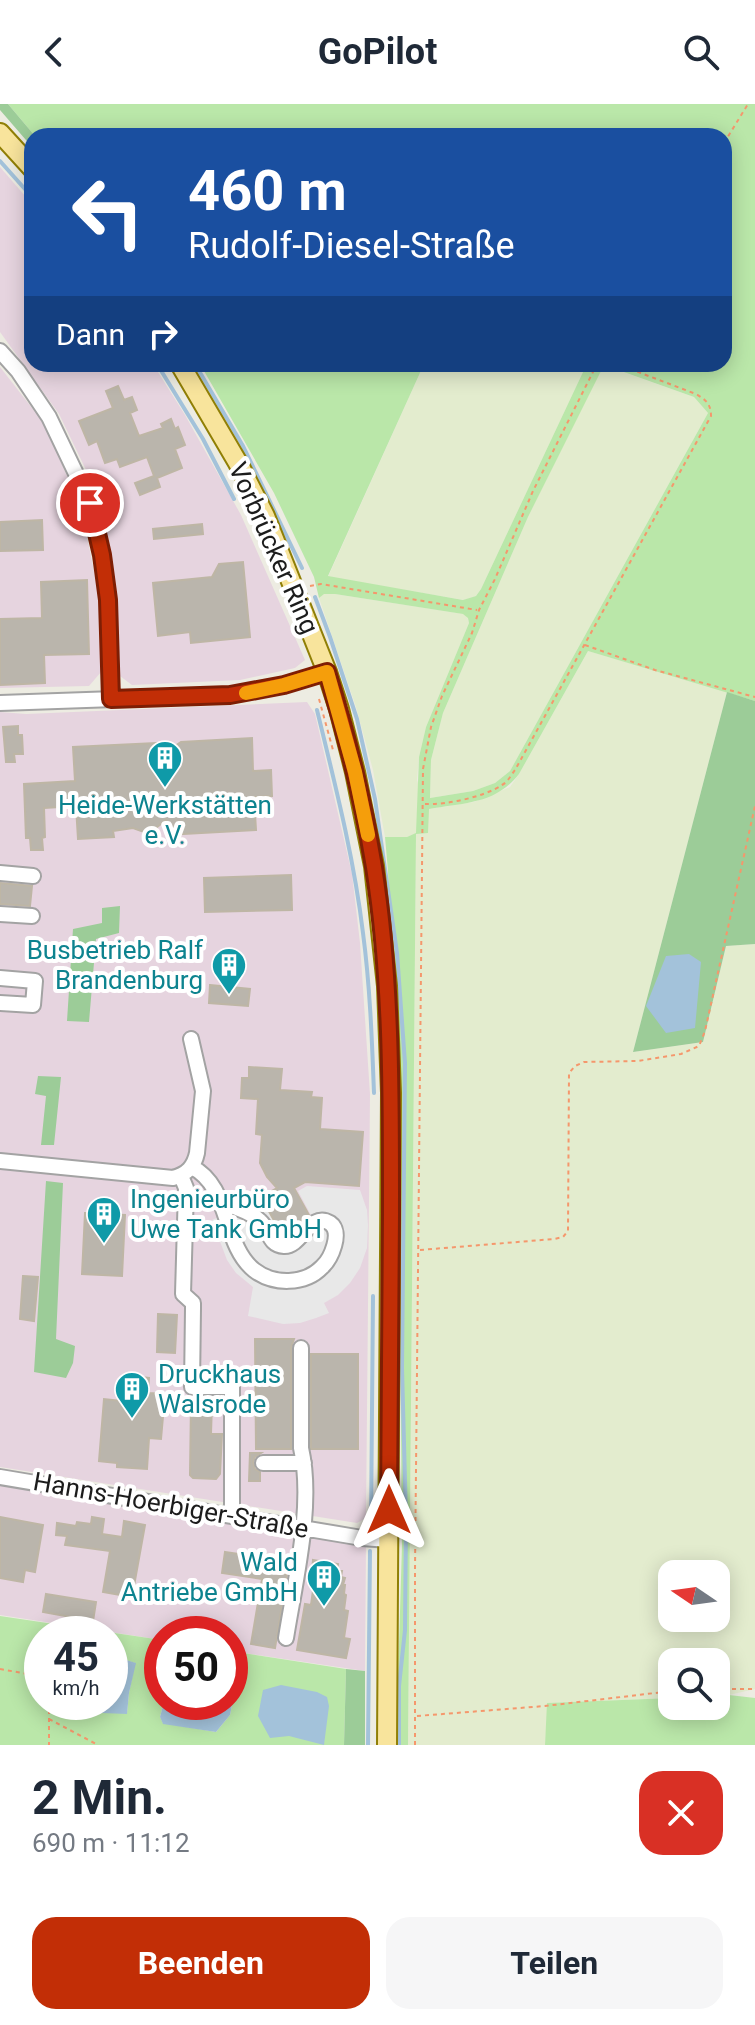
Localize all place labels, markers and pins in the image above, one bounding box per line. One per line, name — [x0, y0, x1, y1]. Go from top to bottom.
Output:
pin — [56, 469, 124, 537]
building icon: Heide-Werkstätten e.V. — [146, 739, 184, 789]
place label: Heide-Werkstätten e.V. — [58, 790, 272, 850]
place label: Busbetrieb Ralf Brandenburg — [27, 935, 204, 995]
building icon: Busbetrieb Ralf Brandenburg — [210, 946, 248, 996]
place label: Ingenieurbüro Uwe Tank GmbH — [130, 1184, 322, 1244]
building icon: Ingenieurbüro Uwe Tank GmbH — [85, 1195, 123, 1245]
place label: Druckhaus Walsrode — [158, 1359, 281, 1419]
building icon: Druckhaus Walsrode — [113, 1370, 151, 1420]
place label: Wald Antriebe GmbH — [121, 1547, 298, 1607]
building icon: Wald Antriebe GmbH — [305, 1558, 343, 1608]

